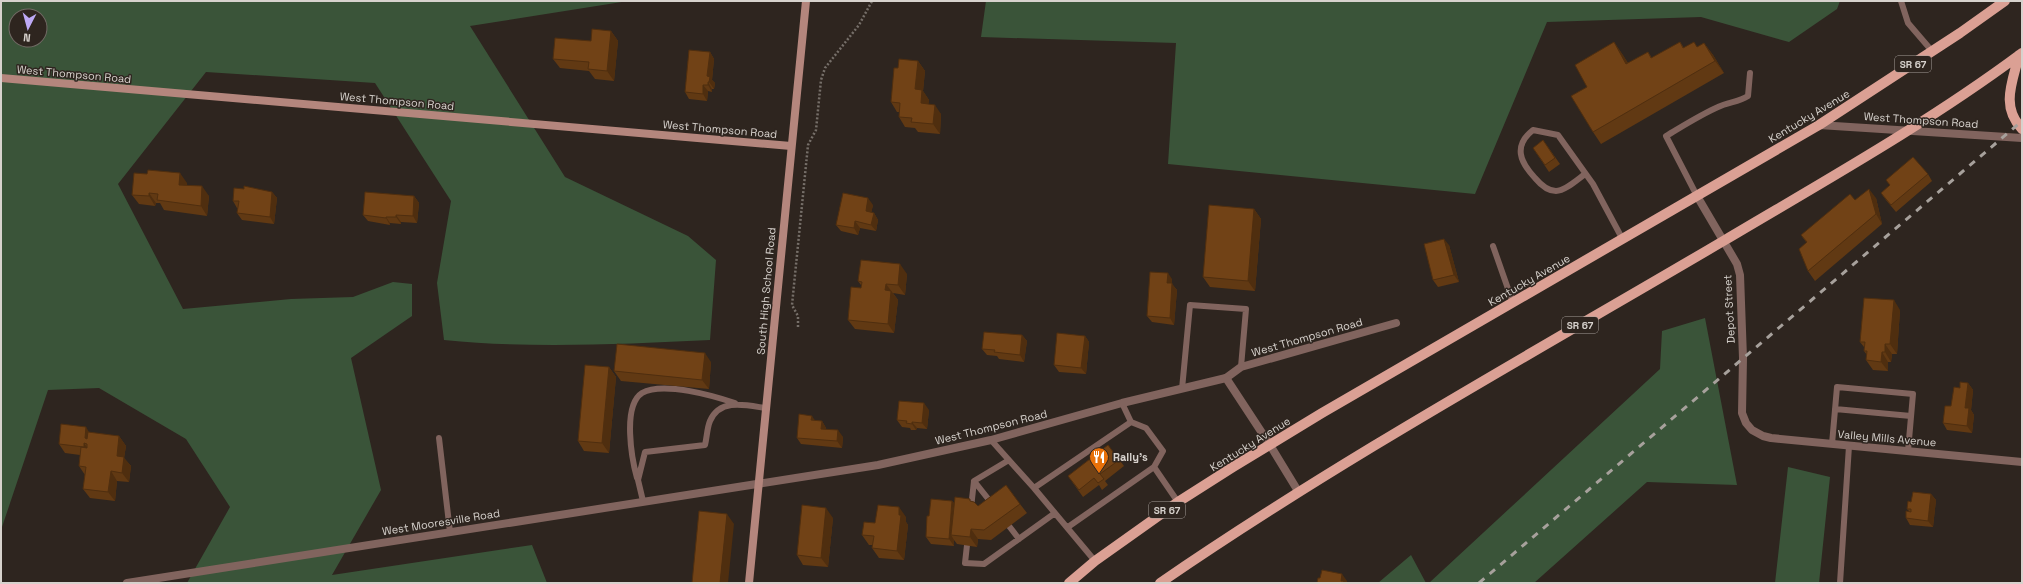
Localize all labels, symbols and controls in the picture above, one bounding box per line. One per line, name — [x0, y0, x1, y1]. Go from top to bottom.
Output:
north arrow — [8, 8, 48, 48]
text: N — [23, 31, 31, 45]
road number: SR 67 — [1895, 56, 1931, 72]
street label: West Thompson Road — [16, 62, 132, 86]
street label: Kentucky Avenue — [1766, 86, 1852, 146]
street label: West Thompson Road — [339, 89, 455, 113]
street label: West Thompson Road — [1863, 109, 1979, 131]
street label: West Thompson Road — [662, 117, 778, 141]
street label: South High School Road — [753, 227, 779, 355]
street label: Kentucky Avenue — [1486, 251, 1572, 309]
street label: Depot Street — [1720, 274, 1738, 344]
street label: West Thompson Road — [1250, 314, 1364, 360]
road number: SR 67 — [1562, 317, 1598, 333]
street label: West Thompson Road — [934, 406, 1048, 448]
street label: Kentucky Avenue — [1207, 414, 1293, 474]
street label: Valley Mills Avenue — [1837, 427, 1937, 449]
restaurant icon: Rally's — [1088, 446, 1110, 474]
place label: Rally's — [1113, 450, 1148, 464]
road number: SR 67 — [1149, 502, 1185, 518]
street label: West Mooresville Road — [381, 506, 501, 538]

